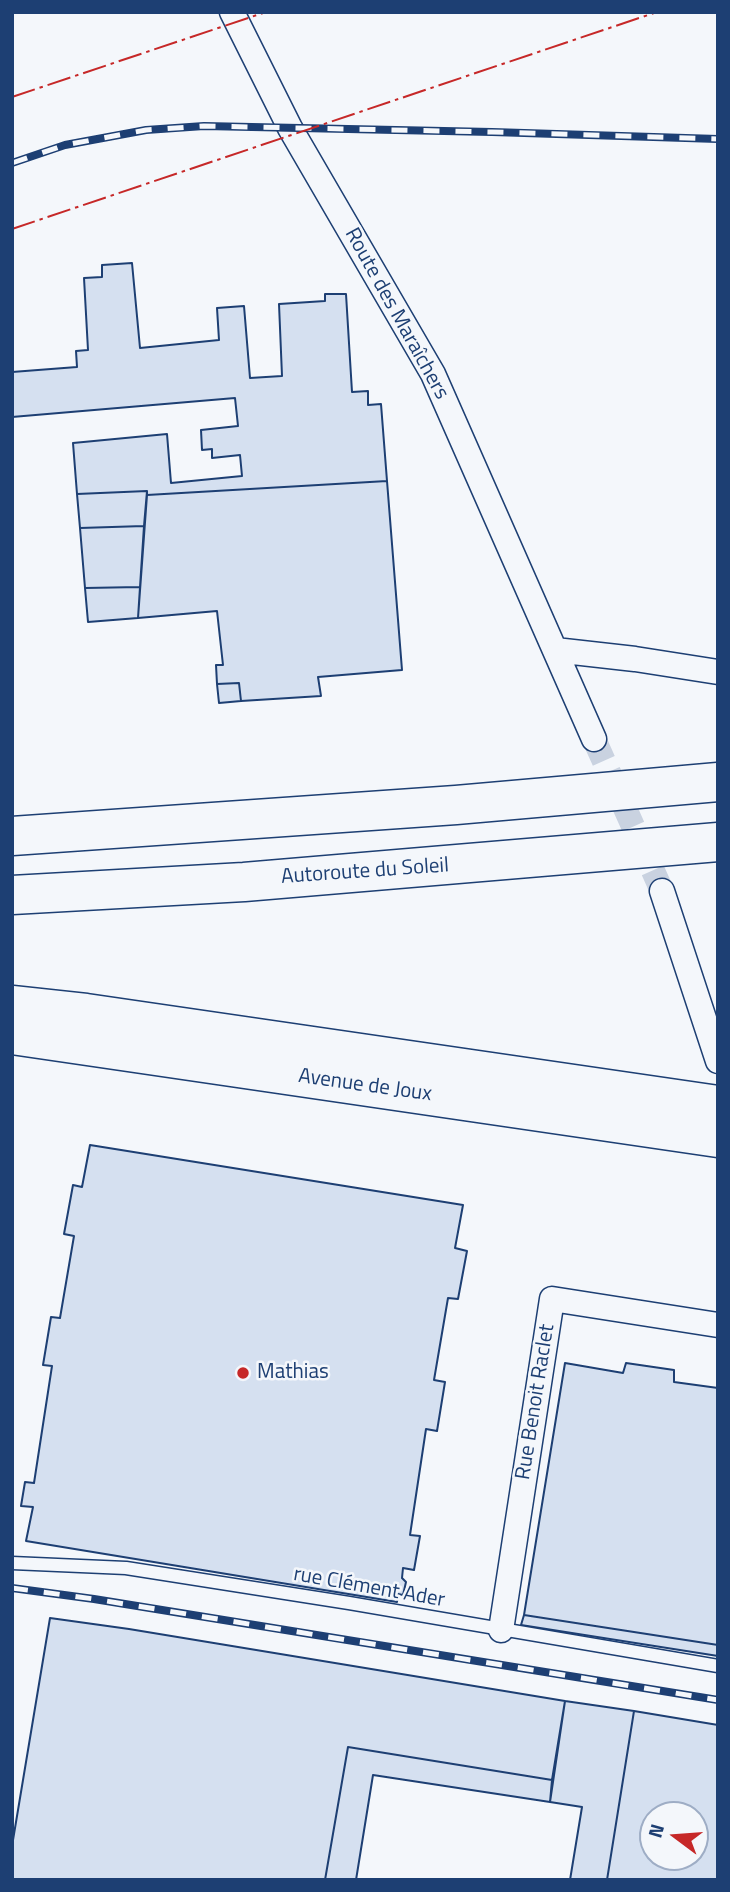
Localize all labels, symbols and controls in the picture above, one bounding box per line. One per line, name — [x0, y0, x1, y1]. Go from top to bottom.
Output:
street label: Route des Maraîchers — [338, 224, 454, 404]
street label: Autoroute du Soleil — [280, 854, 450, 890]
street label: Avenue de Joux — [297, 1064, 433, 1108]
street label: Rue Benoit Raclet — [511, 1322, 561, 1482]
place label: Mathias — [257, 1360, 329, 1386]
marker: Mathias — [235, 1365, 251, 1381]
street label: rue Clément Ader — [291, 1562, 447, 1614]
north arrow — [639, 1801, 709, 1871]
text: N — [639, 1820, 671, 1841]

